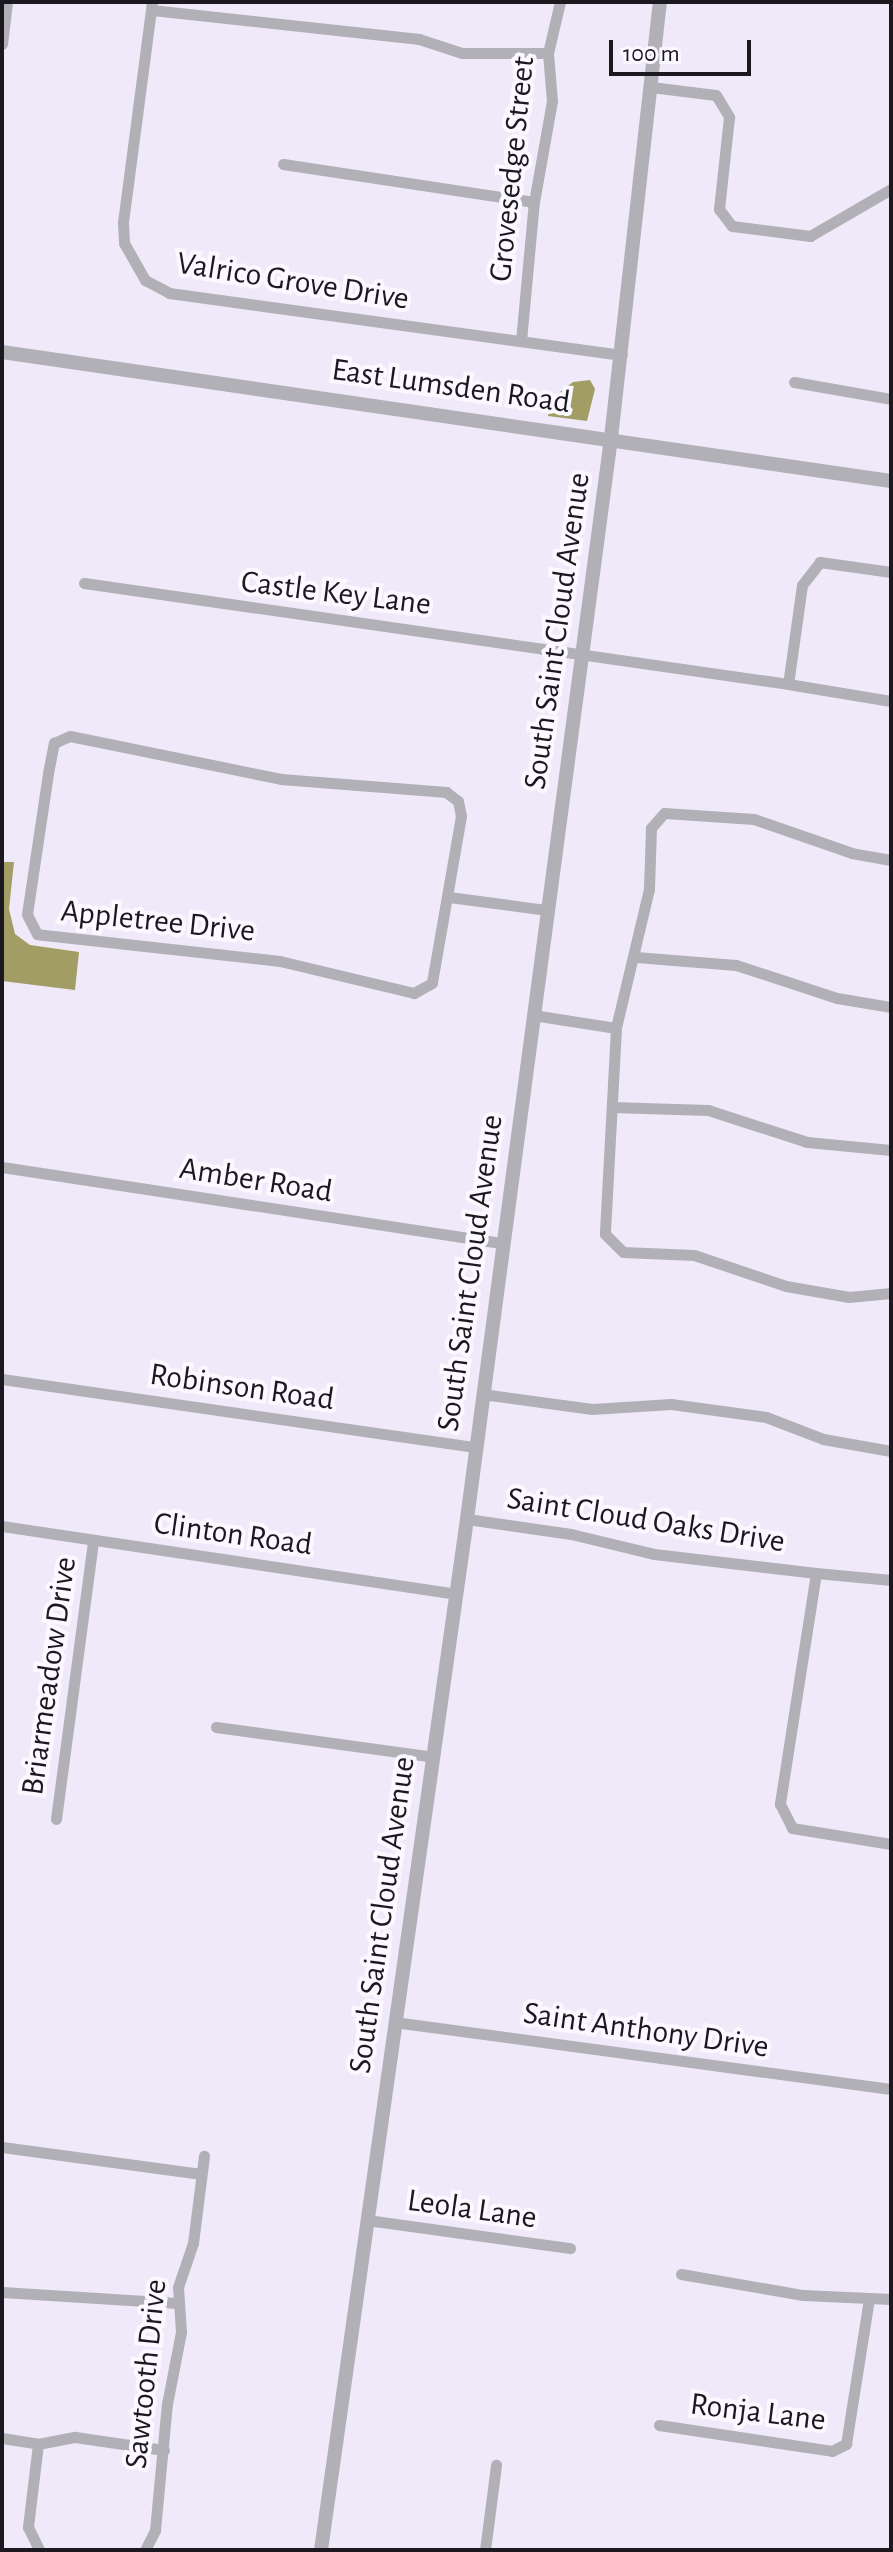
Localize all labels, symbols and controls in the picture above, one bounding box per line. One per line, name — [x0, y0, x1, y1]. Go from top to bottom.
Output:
scale bar — [613, 24, 755, 74]
text: 100 m — [623, 42, 680, 66]
street label: Grovesedge Street — [481, 55, 543, 283]
street label: Valrico Grove Drive — [174, 244, 412, 318]
street label: East Lumsden Road — [329, 350, 573, 422]
street label: South Saint Cloud Avenue — [516, 470, 598, 792]
street label: Castle Key Lane — [239, 562, 433, 624]
street label: Appletree Drive — [59, 892, 257, 950]
street label: South Saint Cloud Avenue — [429, 1112, 511, 1434]
street label: Amber Road — [177, 1149, 335, 1211]
street label: Robinson Road — [147, 1355, 337, 1419]
street label: Saint Cloud Oaks Drive — [504, 1479, 788, 1561]
street label: Clinton Road — [151, 1504, 315, 1564]
street label: Briarmeadow Drive — [13, 1554, 85, 1798]
street label: South Saint Cloud Avenue — [341, 1754, 423, 2076]
street label: Saint Anthony Drive — [521, 1994, 771, 2066]
street label: Leola Lane — [405, 2181, 539, 2237]
street label: Sawtooth Drive — [117, 2277, 175, 2471]
street label: Ronja Lane — [688, 2385, 828, 2439]

